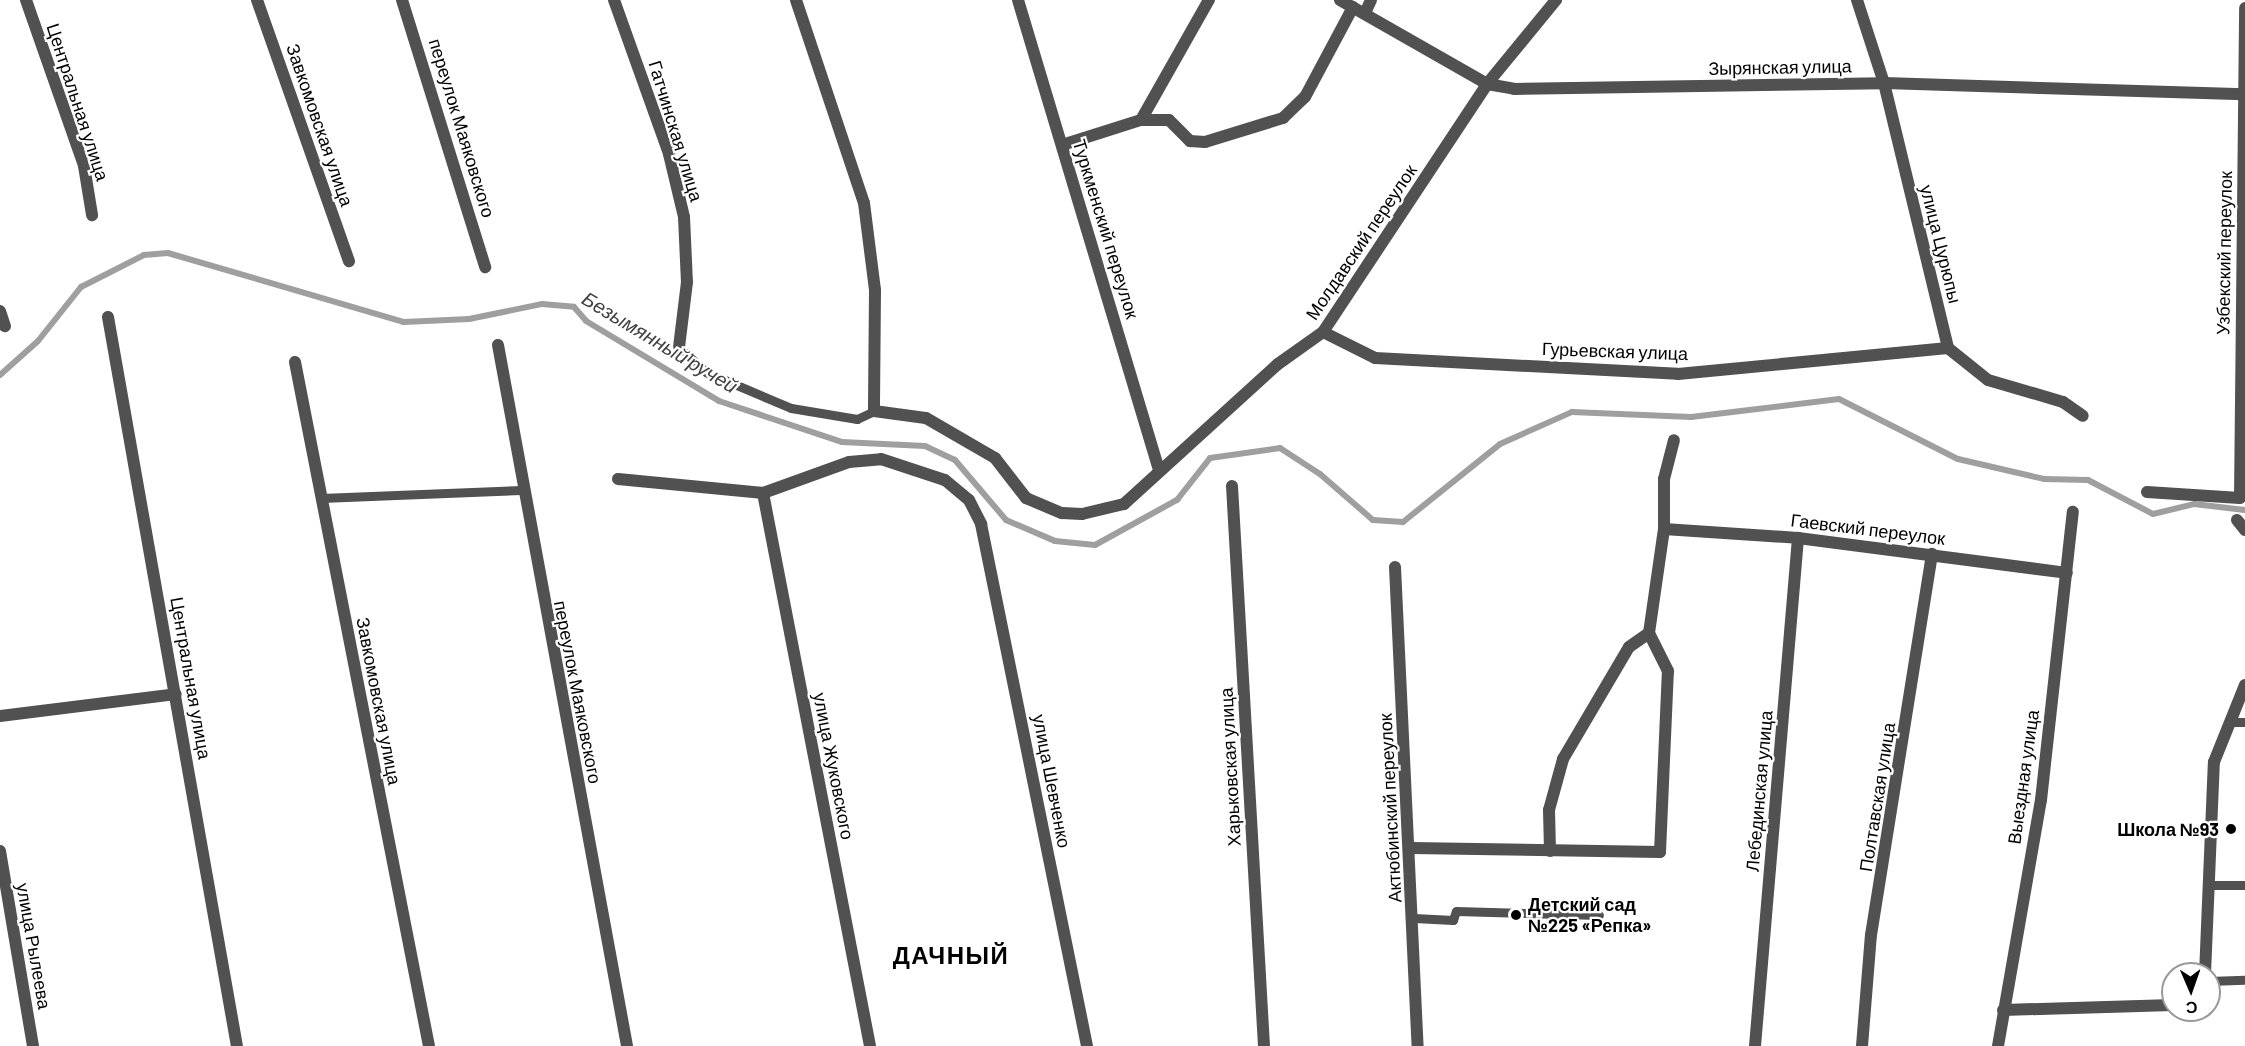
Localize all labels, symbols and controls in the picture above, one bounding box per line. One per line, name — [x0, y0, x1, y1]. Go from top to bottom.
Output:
street label: Центральная улица — [42, 21, 114, 183]
street label: переулок Маяковского — [424, 36, 500, 220]
street label: Завкомовская улица — [282, 41, 358, 209]
street label: Зырянская улица — [1708, 55, 1852, 79]
street label: Гатчинская улица — [644, 58, 708, 204]
street label: Туркменский переулок — [1068, 137, 1144, 321]
street label: Молдавский переулок — [1301, 160, 1421, 324]
street label: Узбекский переулок — [2212, 171, 2236, 335]
street label: улица Цурюпы — [1916, 182, 1966, 306]
water label: Безымянный ручей — [578, 286, 742, 398]
street label: Гурьевская улица — [1542, 338, 1688, 364]
street label: Гаевский переулок — [1790, 509, 1946, 549]
street label: Центральная улица — [166, 595, 216, 761]
street label: переулок Маяковского — [550, 599, 606, 785]
street label: Завкомовская улица — [352, 615, 406, 787]
street label: Харьковская улица — [1215, 687, 1245, 847]
street label: улица Жуковского — [809, 691, 859, 841]
street label: Выездная улица — [2003, 708, 2043, 846]
street label: Лебединская улица — [1741, 709, 1777, 873]
street label: улица Шевченко — [1028, 712, 1076, 850]
street label: Актюбинский переулок — [1374, 713, 1406, 903]
street label: Полтавская улица — [1855, 721, 1899, 873]
place label: Школа №93 — [2117, 818, 2219, 840]
marker: Школа №93 — [2224, 822, 2238, 836]
street label: улица Рылеева — [12, 881, 56, 1011]
place label: Детский сад №225 «Репка» — [1528, 894, 1651, 936]
marker: Детский сад №225 «Репка» — [1509, 908, 1523, 922]
district label: ДАЧНЫЙ — [893, 941, 1009, 969]
north arrow — [2161, 962, 2221, 1022]
text: С — [2185, 999, 2198, 1018]

